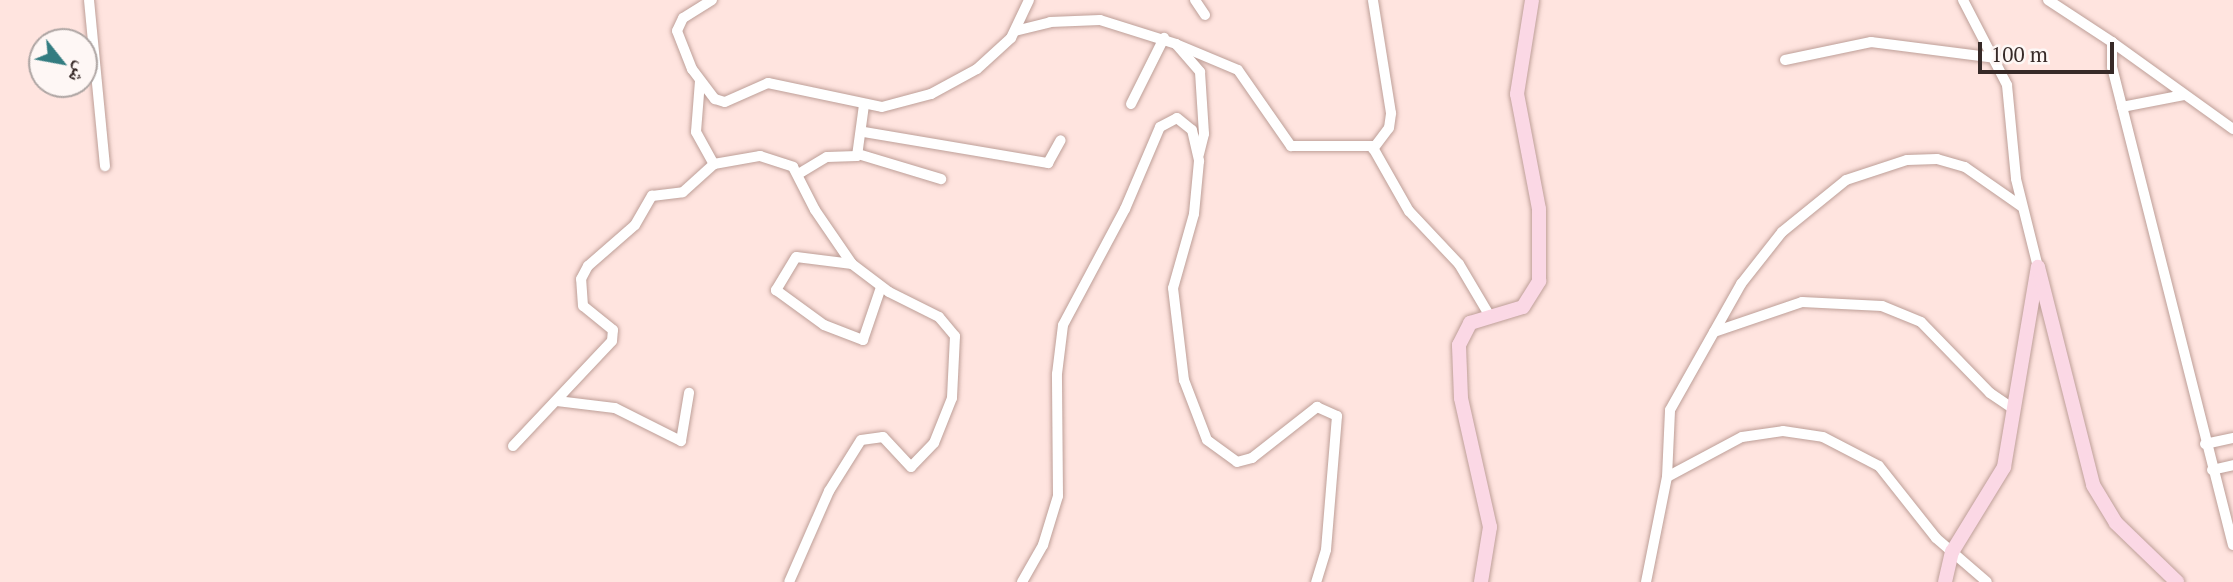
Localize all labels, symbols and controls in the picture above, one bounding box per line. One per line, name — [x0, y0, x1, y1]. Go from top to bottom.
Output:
north arrow — [28, 28, 98, 98]
scale bar — [1981, 28, 2118, 72]
text: 100 m — [1991, 40, 2048, 68]
text: ش — [64, 58, 96, 88]

